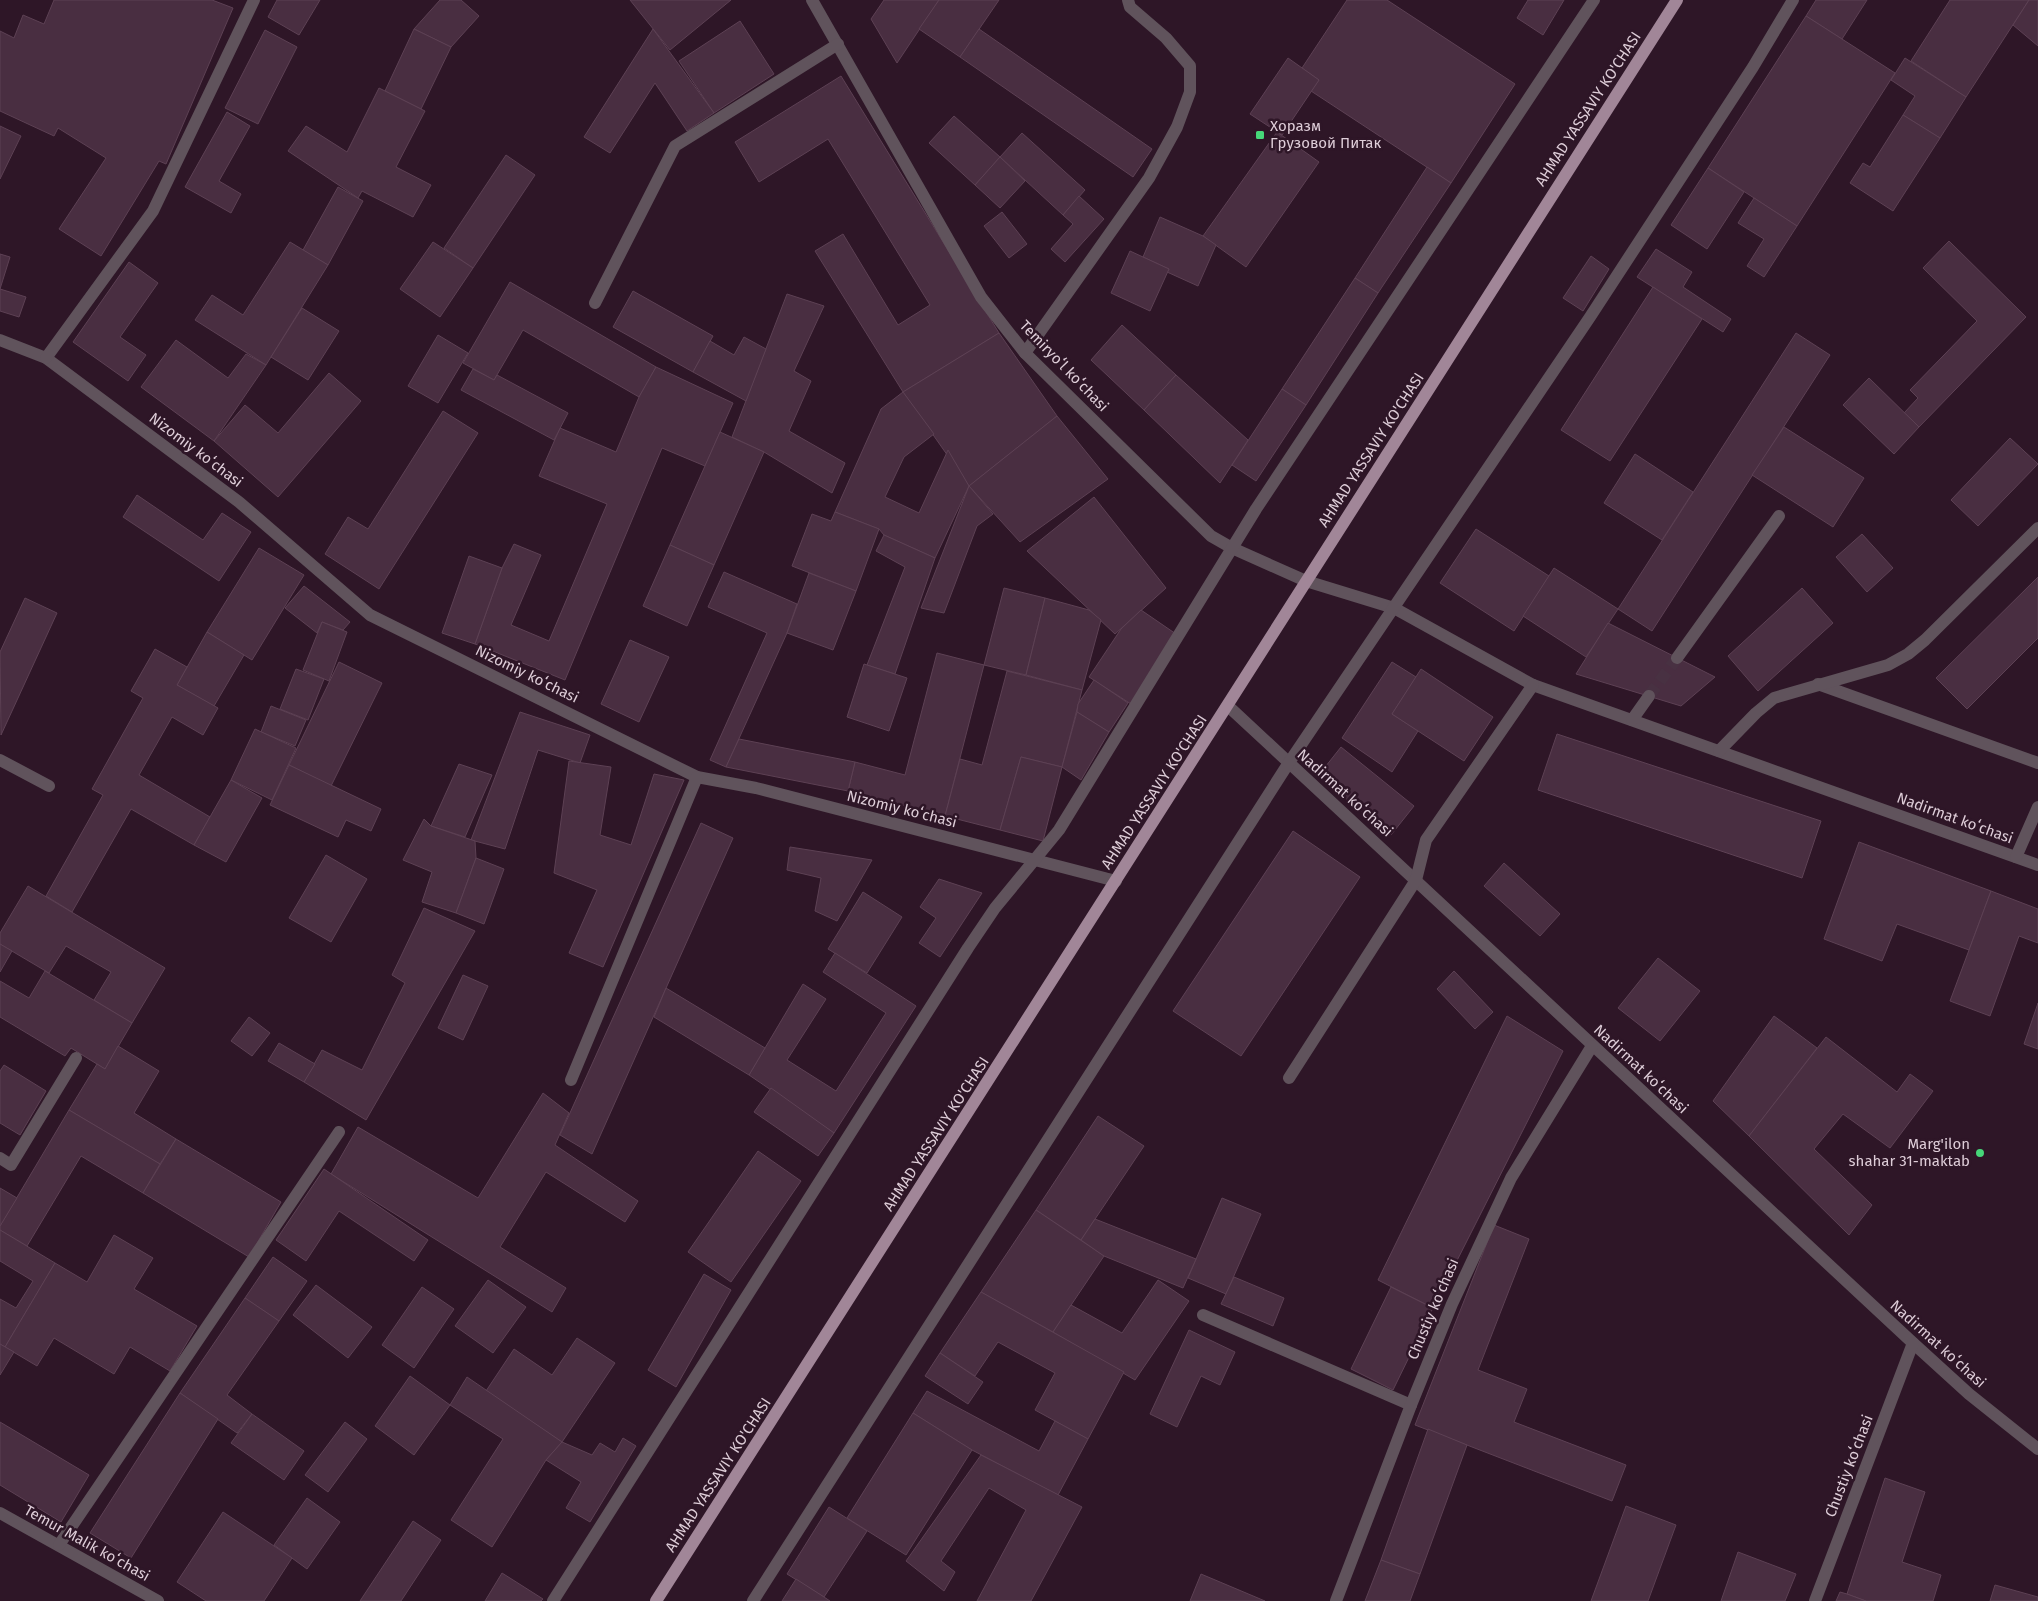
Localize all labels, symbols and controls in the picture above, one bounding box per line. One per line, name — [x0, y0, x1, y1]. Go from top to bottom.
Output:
street label: AHMAD YASSAVIY KO'CHASI — [1531, 28, 1645, 190]
place label: Хоразм Грузовой Питак — [1270, 117, 1381, 152]
marker: Хоразм Грузовой Питак — [1254, 129, 1266, 141]
street label: Temiryoʻl koʻchasi — [1016, 317, 1112, 415]
street label: AHMAD YASSAVIY KO'CHASI — [1314, 369, 1428, 531]
street label: Nizomiy koʻchasi — [146, 409, 246, 491]
street label: Nizomiy koʻchasi — [472, 641, 582, 707]
street label: AHMAD YASSAVIY KO'CHASI — [1097, 711, 1211, 873]
street label: Nadirmat koʻchasi — [1294, 745, 1396, 841]
street label: Nizomiy koʻchasi — [845, 787, 959, 831]
street label: Nadirmat koʻchasi — [1894, 789, 2016, 847]
street label: Nadirmat koʻchasi — [1590, 1021, 1692, 1117]
street label: AHMAD YASSAVIY KO'CHASI — [879, 1053, 993, 1215]
place label: Marg'ilon shahar 31-maktab — [1849, 1135, 1970, 1170]
marker: Marg'ilon shahar 31-maktab — [1974, 1147, 1986, 1159]
street label: Chustiy koʻchasi — [1404, 1256, 1462, 1362]
street label: Nadirmat koʻchasi — [1887, 1296, 1989, 1392]
street label: AHMAD YASSAVIY KO'CHASI — [661, 1394, 775, 1556]
street label: Chustiy koʻchasi — [1821, 1412, 1877, 1520]
street label: Temur Malik koʻchasi — [21, 1501, 153, 1585]

